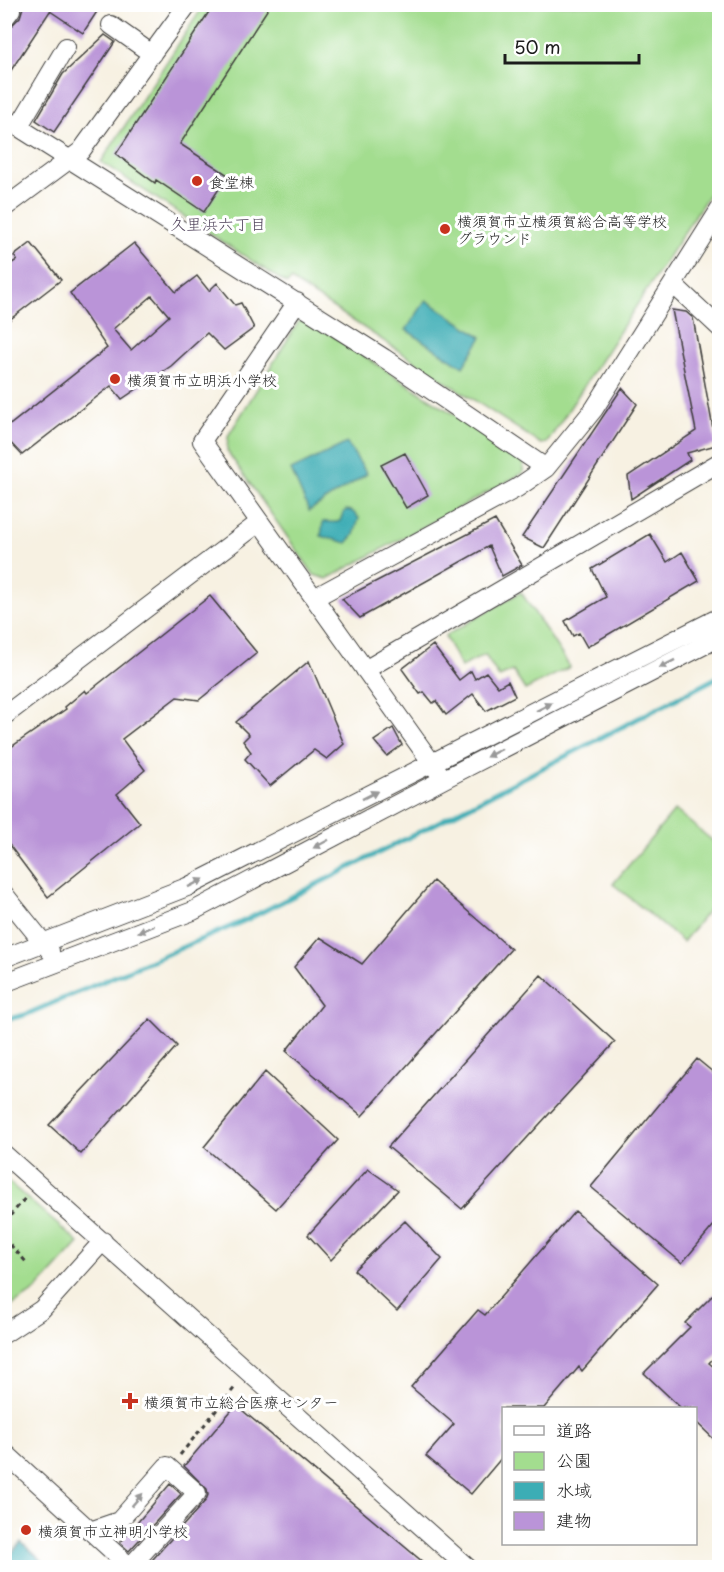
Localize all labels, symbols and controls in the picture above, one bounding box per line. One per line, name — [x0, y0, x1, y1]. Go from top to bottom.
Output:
scale bar — [505, 27, 638, 65]
text: 50 m — [514, 33, 561, 60]
place label: 食堂棟 — [209, 170, 254, 193]
marker: 食堂棟 — [190, 174, 204, 188]
place label: 横須賀市立横須賀総合高等学校 グラウンド — [457, 209, 667, 249]
district label: 久里浜六丁目 — [170, 211, 266, 235]
marker: 横須賀市立横須賀総合高等学校 グラウンド — [438, 222, 452, 236]
place label: 横須賀市立明浜小学校 — [127, 368, 277, 391]
marker: 横須賀市立明浜小学校 — [108, 372, 122, 386]
one-way arrow — [659, 659, 676, 669]
one-way arrow — [535, 702, 552, 711]
one-way arrow — [485, 748, 502, 758]
one-way arrow — [361, 790, 378, 799]
one-way arrow — [313, 839, 330, 849]
one-way arrow — [187, 878, 204, 887]
one-way arrow — [137, 924, 155, 934]
place label: 横須賀市立総合医療センター — [144, 1390, 338, 1413]
marker: 横須賀市立総合医療センター — [121, 1392, 139, 1410]
legend — [502, 1407, 697, 1545]
text: 道路 — [556, 1416, 592, 1443]
text: 公園 — [556, 1446, 592, 1473]
text: 水域 — [556, 1476, 592, 1503]
one-way arrow — [130, 1493, 143, 1508]
text: 建物 — [556, 1506, 592, 1533]
place label: 横須賀市立神明小学校 — [38, 1519, 188, 1542]
marker: 横須賀市立神明小学校 — [19, 1523, 33, 1537]

